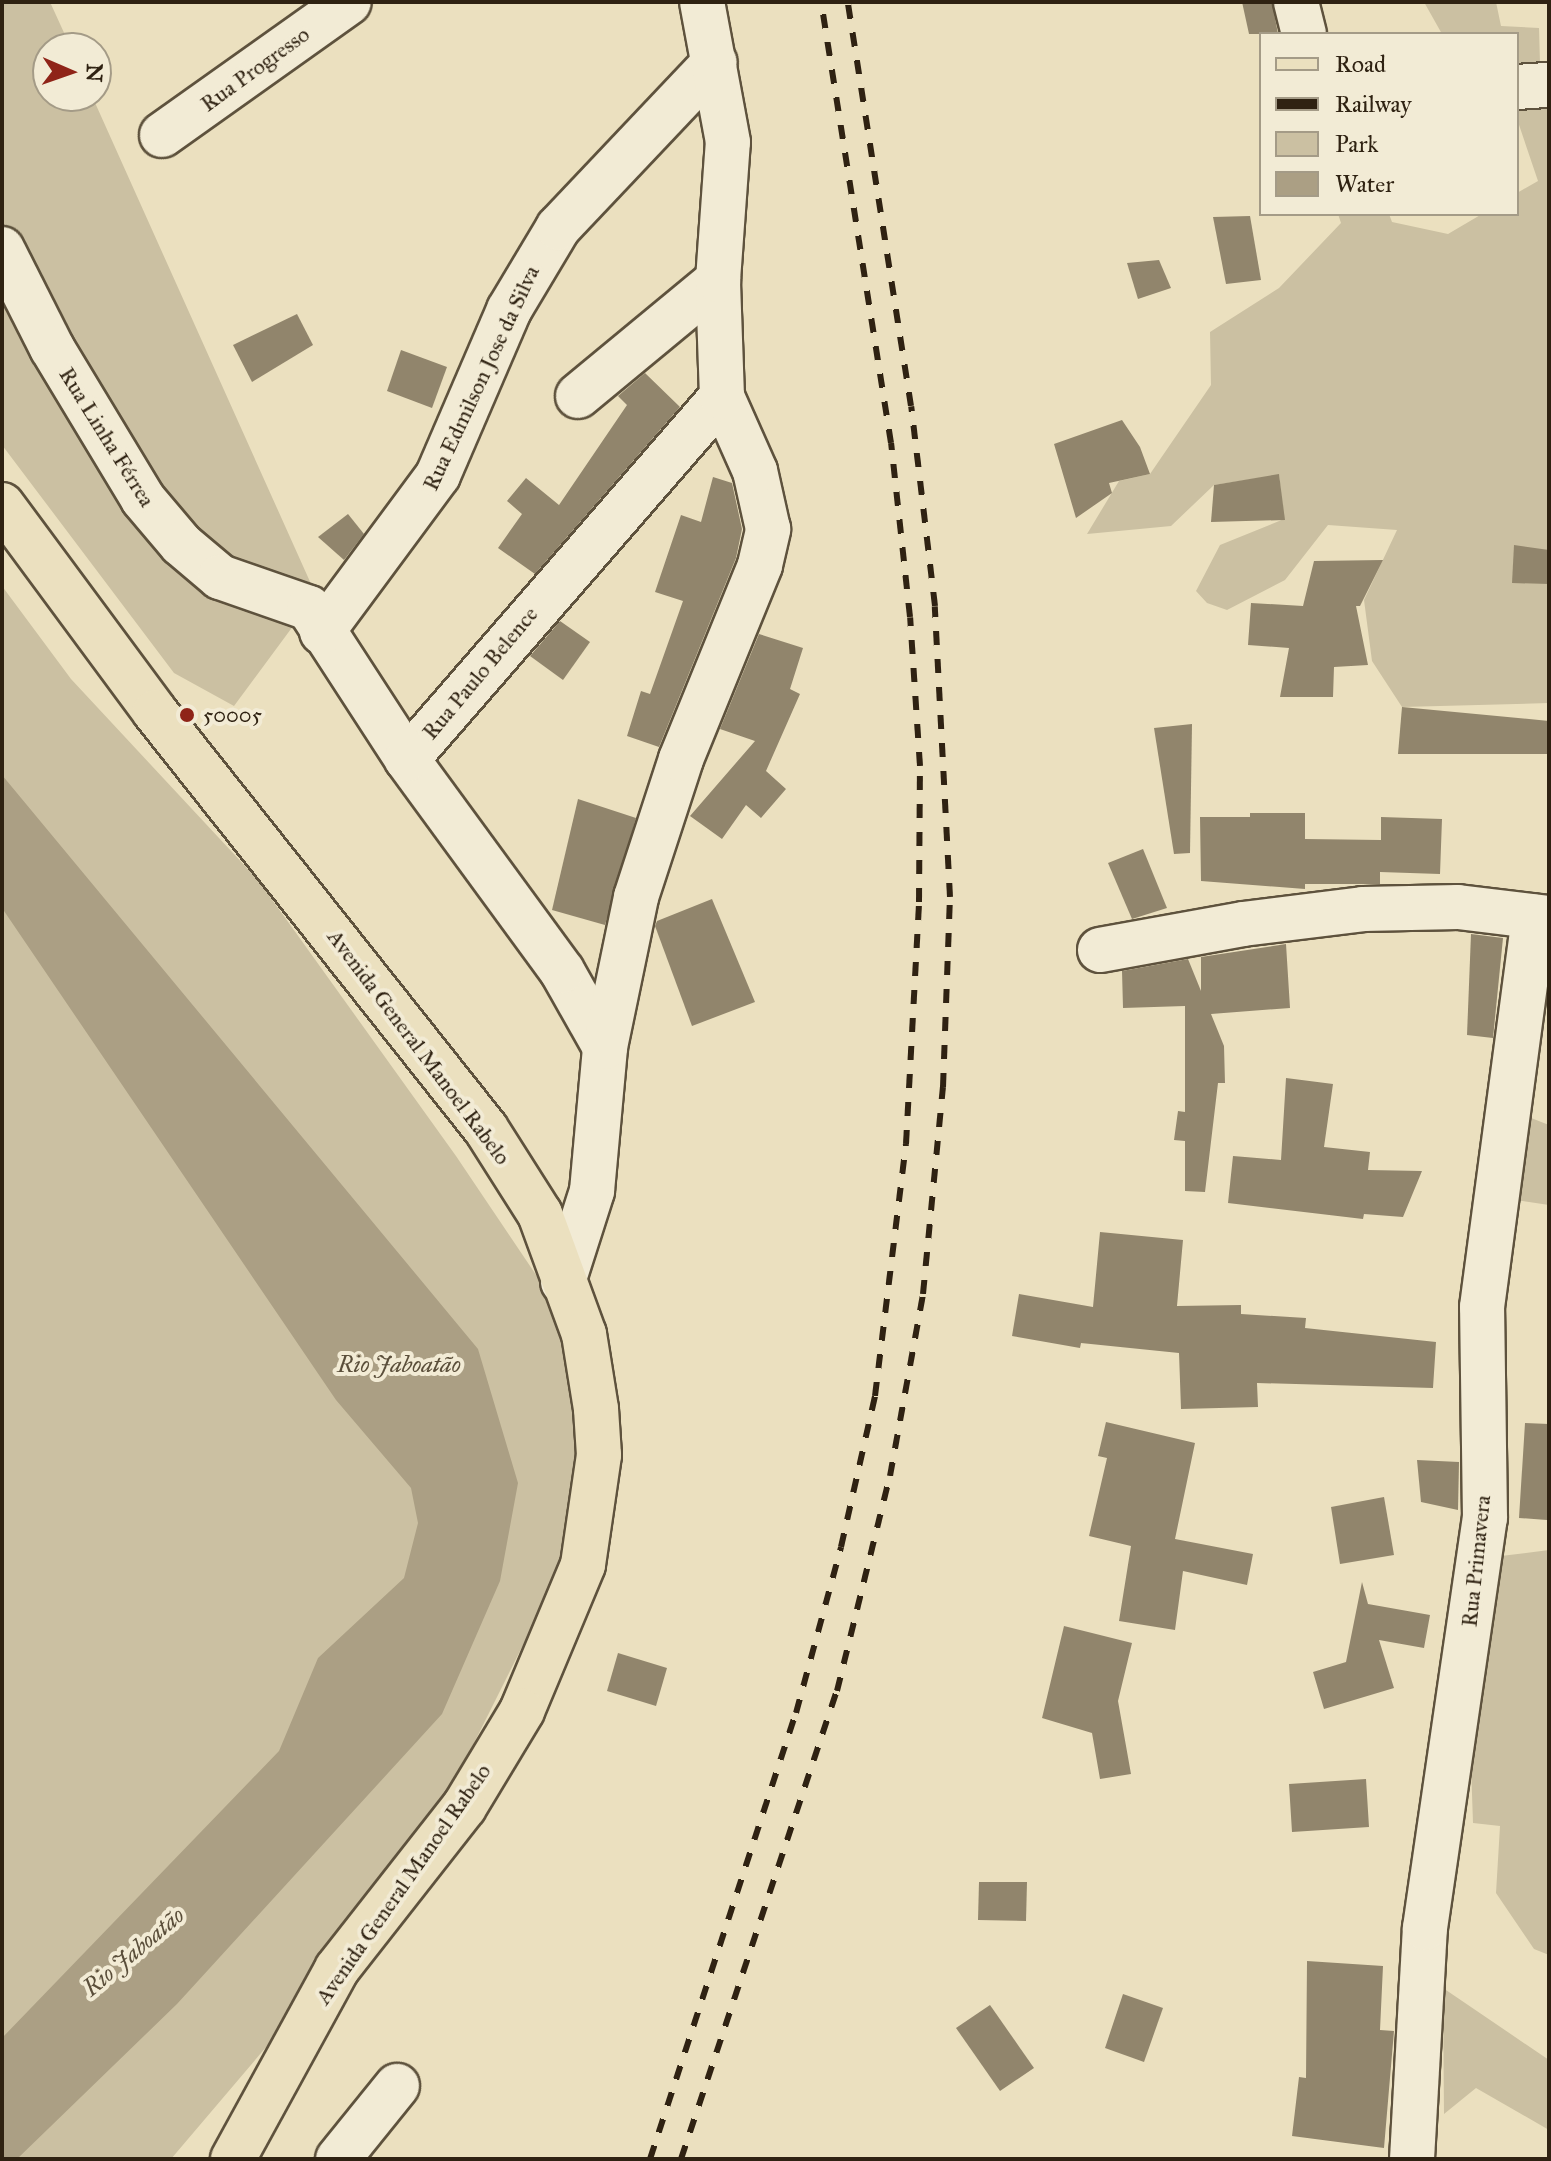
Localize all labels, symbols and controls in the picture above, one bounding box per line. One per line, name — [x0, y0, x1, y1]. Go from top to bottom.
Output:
street label: Rua Progresso — [196, 21, 314, 117]
north arrow — [32, 32, 112, 112]
legend — [1259, 32, 1519, 216]
text: Road — [1335, 49, 1386, 79]
text: N — [81, 63, 108, 83]
text: Railway — [1335, 89, 1412, 119]
text: Park — [1335, 129, 1378, 159]
text: Water — [1335, 169, 1394, 199]
street label: Rua Edmilson Jose da Silva — [417, 261, 545, 495]
street label: Rua Linha Férrea — [54, 362, 160, 512]
street label: Rua Paulo Belence — [417, 601, 543, 745]
place label: 50005 — [203, 702, 262, 728]
marker: 50005 — [178, 706, 196, 724]
street label: Avenida General Manoel Rabelo — [322, 924, 516, 1170]
water label: Rio Jaboatão — [337, 1351, 461, 1379]
street label: Rua Primavera — [1456, 1494, 1496, 1628]
street label: Avenida General Manoel Rabelo — [310, 1759, 496, 2009]
water label: Rio Jaboatão — [77, 1901, 191, 2003]

